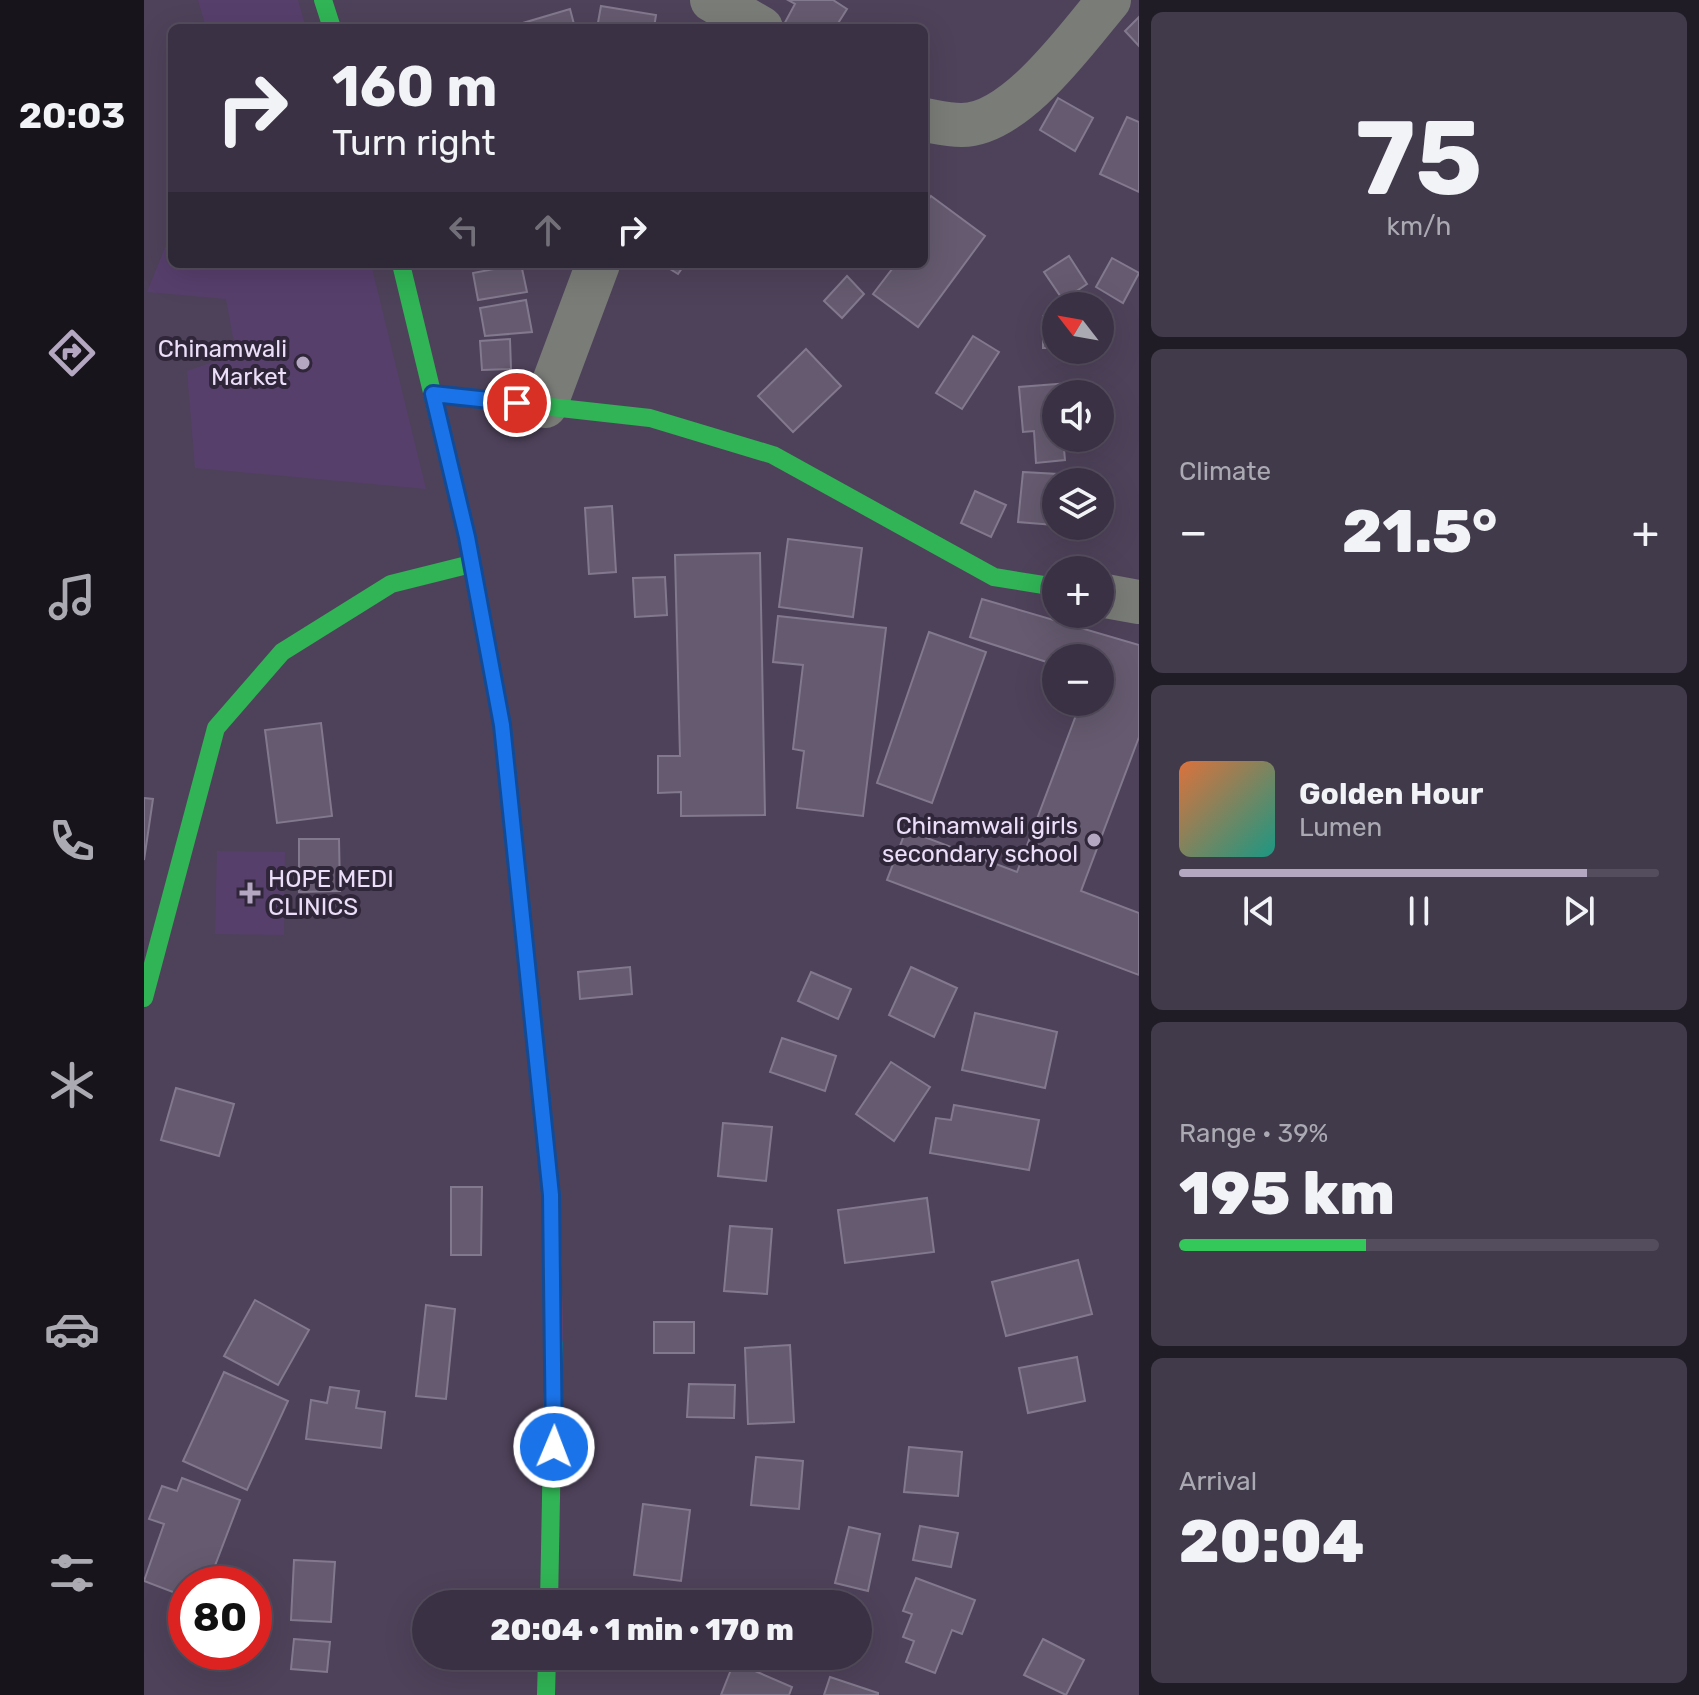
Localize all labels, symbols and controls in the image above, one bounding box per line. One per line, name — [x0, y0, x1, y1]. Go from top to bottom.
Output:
text: 160 m — [332, 54, 498, 120]
icon: right — [200, 56, 304, 160]
text: 20:03 — [19, 94, 125, 137]
text: 75 — [1356, 97, 1482, 220]
text: Turn right — [332, 121, 496, 164]
icon: left — [442, 208, 486, 252]
icon: ahead — [526, 208, 570, 252]
icon: right — [610, 208, 654, 252]
text: km/h — [1387, 211, 1451, 242]
north arrow — [1042, 292, 1114, 364]
map controls — [1042, 292, 1114, 716]
icon: directions — [44, 325, 100, 381]
place label: Chinamwali Market — [158, 335, 287, 391]
marker: Chinamwali Market — [294, 354, 312, 372]
pin — [483, 369, 551, 437]
button: sound — [1042, 380, 1114, 452]
icon: arrive — [495, 381, 539, 425]
text: Climate — [1179, 456, 1271, 487]
button: layers — [1042, 468, 1114, 540]
text: 21.5° — [1342, 496, 1497, 567]
text: − — [1179, 506, 1208, 558]
text: + — [1632, 506, 1659, 558]
button: + — [1042, 556, 1114, 628]
icon: music — [44, 569, 100, 625]
button: − — [1042, 644, 1114, 716]
text: Golden Hour — [1299, 776, 1483, 812]
place label: Chinamwali girls secondary school — [882, 812, 1078, 868]
text: Lumen — [1299, 812, 1382, 843]
icon: phone — [44, 813, 100, 869]
marker: Chinamwali girls secondary school — [1085, 831, 1103, 849]
place label: HOPE MEDI CLINICS — [268, 865, 394, 921]
marker: HOPE MEDI CLINICS — [239, 882, 261, 904]
icon: previous — [1237, 889, 1281, 933]
icon: pause — [1397, 889, 1441, 933]
icon: next — [1557, 889, 1601, 933]
icon: climate — [44, 1057, 100, 1113]
text: Range · 39% — [1179, 1118, 1328, 1149]
text: 195 km — [1179, 1158, 1395, 1229]
icon: car — [44, 1301, 100, 1357]
position arrow — [512, 1405, 596, 1489]
text: Arrival — [1179, 1466, 1257, 1497]
text: 20:04 — [1179, 1506, 1364, 1577]
icon: filters — [44, 1545, 100, 1601]
speed limit sign: 80 — [168, 1566, 272, 1670]
text: 20:04 · 1 min · 170 m — [490, 1612, 794, 1648]

